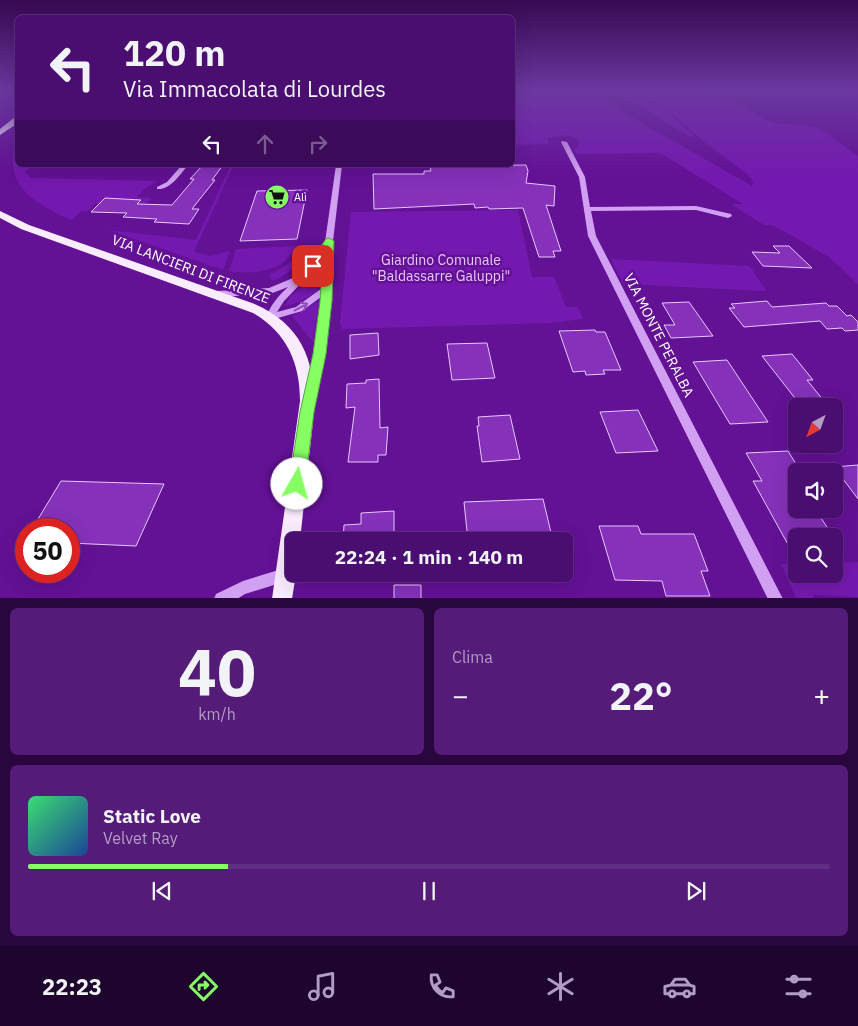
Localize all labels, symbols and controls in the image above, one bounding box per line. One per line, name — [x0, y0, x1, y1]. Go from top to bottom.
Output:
text: 120 m — [123, 30, 226, 76]
icon: left — [40, 35, 105, 100]
text: Via Immacolata di Lourdes — [123, 74, 386, 103]
icon: left — [198, 130, 226, 158]
icon: ahead — [251, 130, 279, 158]
icon: right — [304, 130, 332, 158]
supermarket icon: Alì — [264, 184, 290, 210]
place label: Alì — [294, 190, 307, 204]
street label: VIA LANCIERI DI FIRENZE — [109, 231, 273, 307]
pin — [292, 245, 334, 287]
park label: Giardino Comunale "Baldassarre Galuppi" — [372, 251, 510, 285]
icon: arrive — [299, 252, 327, 280]
street label: VIA MONTE PERALBA — [620, 270, 698, 400]
one-way arrow — [293, 302, 308, 312]
north arrow — [788, 398, 842, 452]
map controls — [788, 398, 843, 583]
position arrow — [270, 457, 322, 509]
button: sound — [788, 463, 843, 518]
speed limit sign: 50 — [15, 518, 80, 583]
button: search — [788, 528, 843, 583]
text: 22:24 · 1 min · 140 m — [335, 545, 523, 569]
text: 40 — [178, 629, 256, 714]
text: Clima — [452, 647, 493, 667]
text: 22° — [609, 671, 673, 720]
text: − — [452, 677, 469, 714]
text: + — [813, 677, 830, 714]
text: km/h — [198, 704, 236, 724]
text: Static Love — [103, 804, 201, 828]
text: Velvet Ray — [103, 828, 178, 848]
icon: previous — [148, 877, 176, 905]
icon: pause — [415, 877, 443, 905]
icon: next — [682, 877, 710, 905]
icon: directions — [186, 969, 221, 1004]
icon: music — [305, 969, 340, 1004]
icon: phone — [424, 969, 459, 1004]
icon: climate — [543, 969, 578, 1004]
icon: car — [662, 969, 697, 1004]
icon: filters — [781, 969, 816, 1004]
text: 22:23 — [42, 972, 102, 1001]

